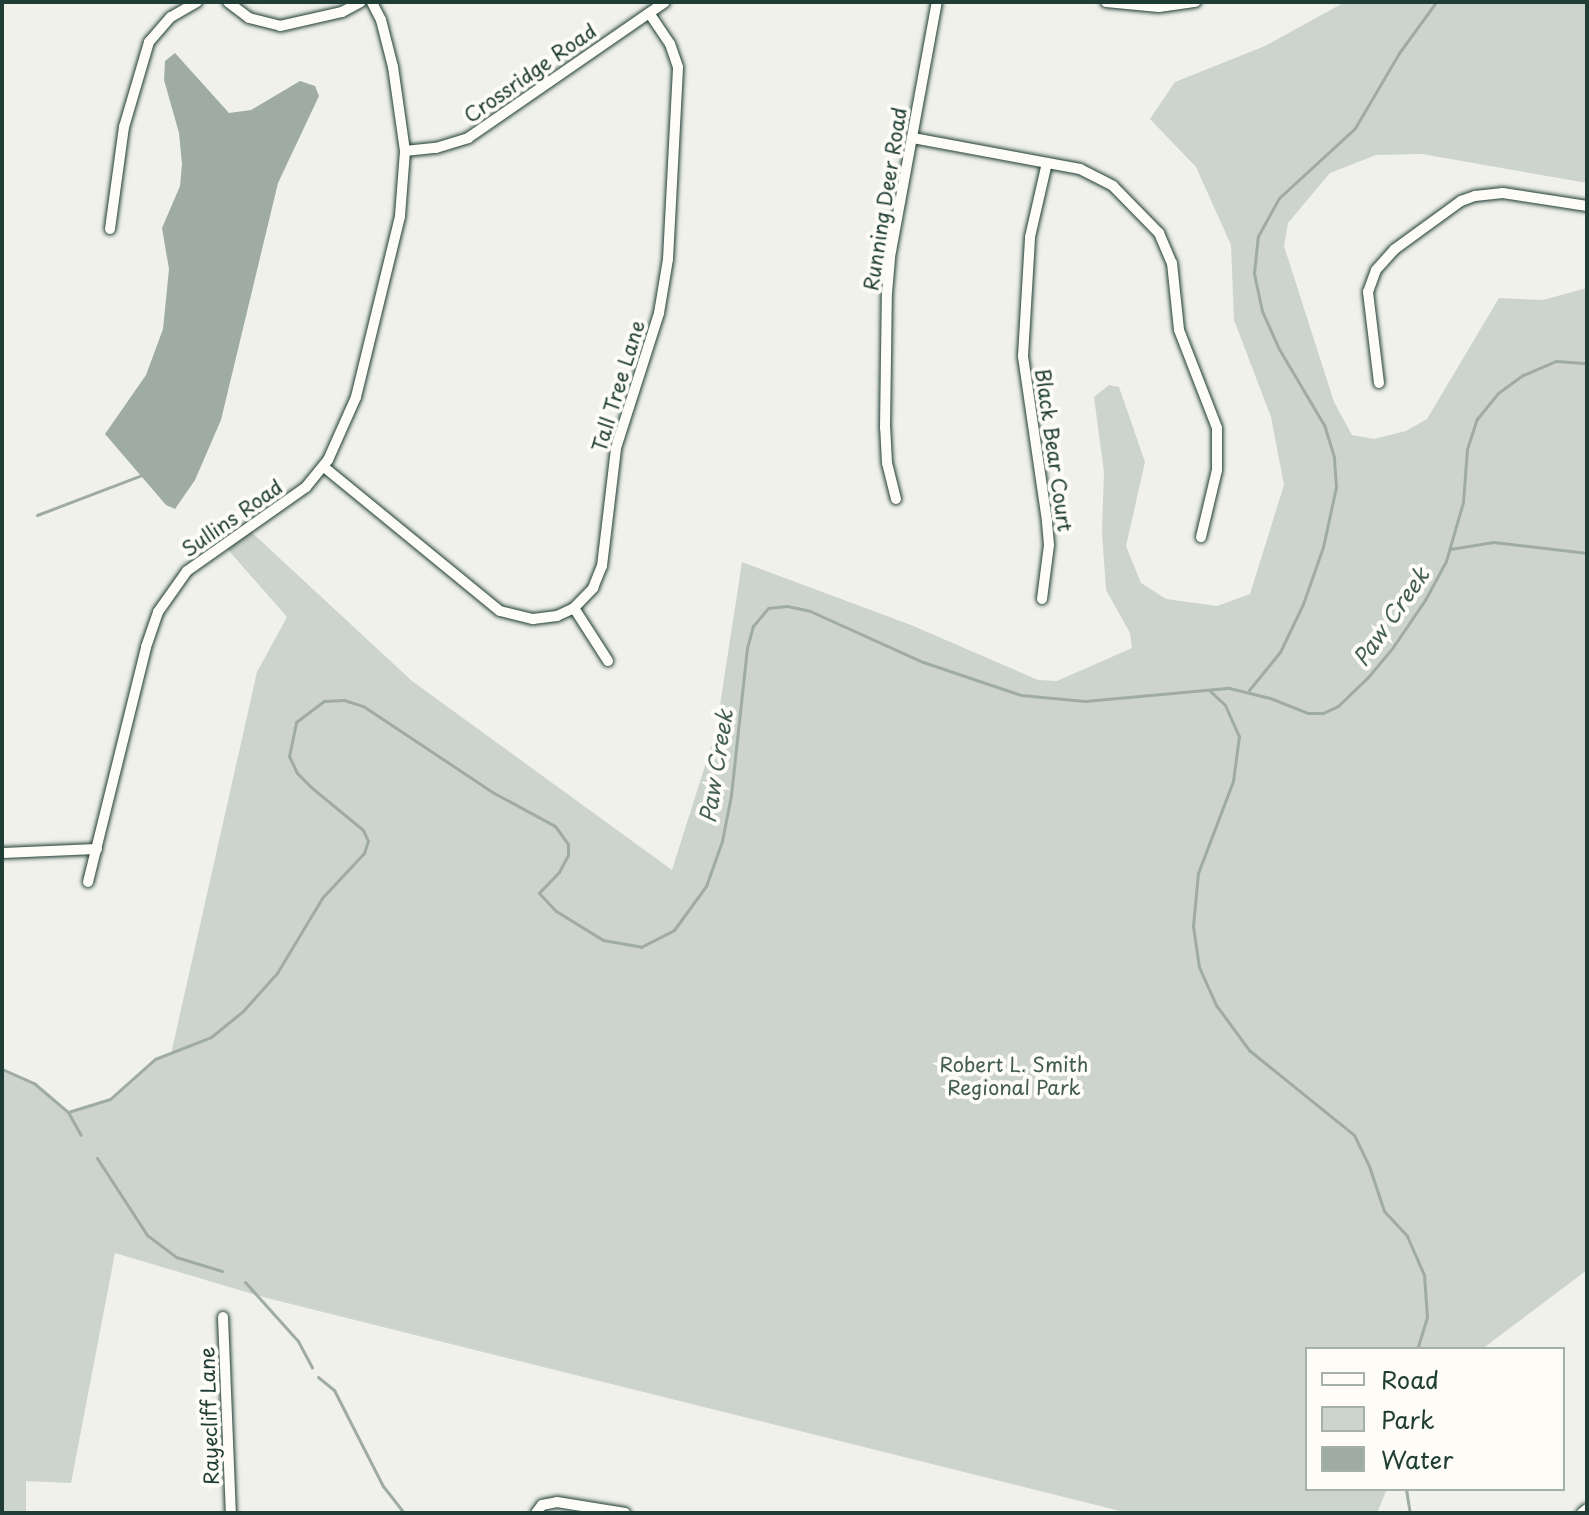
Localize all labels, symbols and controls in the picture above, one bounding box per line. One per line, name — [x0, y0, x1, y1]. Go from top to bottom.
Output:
street label: Crossridge Road — [459, 19, 601, 127]
street label: Running Deer Road — [858, 105, 912, 293]
street label: Tall Tree Lane — [586, 317, 650, 455]
street label: Black Bear Court — [1030, 365, 1078, 535]
street label: Sullins Road — [177, 475, 287, 561]
water label: Paw Creek — [1346, 562, 1434, 670]
water label: Paw Creek — [693, 708, 737, 824]
park label: Robert L. Smith Regional Park — [939, 1052, 1089, 1099]
street label: Rayecliff Lane — [195, 1346, 223, 1486]
legend — [1305, 1347, 1565, 1491]
text: Road — [1381, 1361, 1439, 1397]
text: Park — [1381, 1401, 1435, 1437]
text: Water — [1381, 1441, 1453, 1477]

